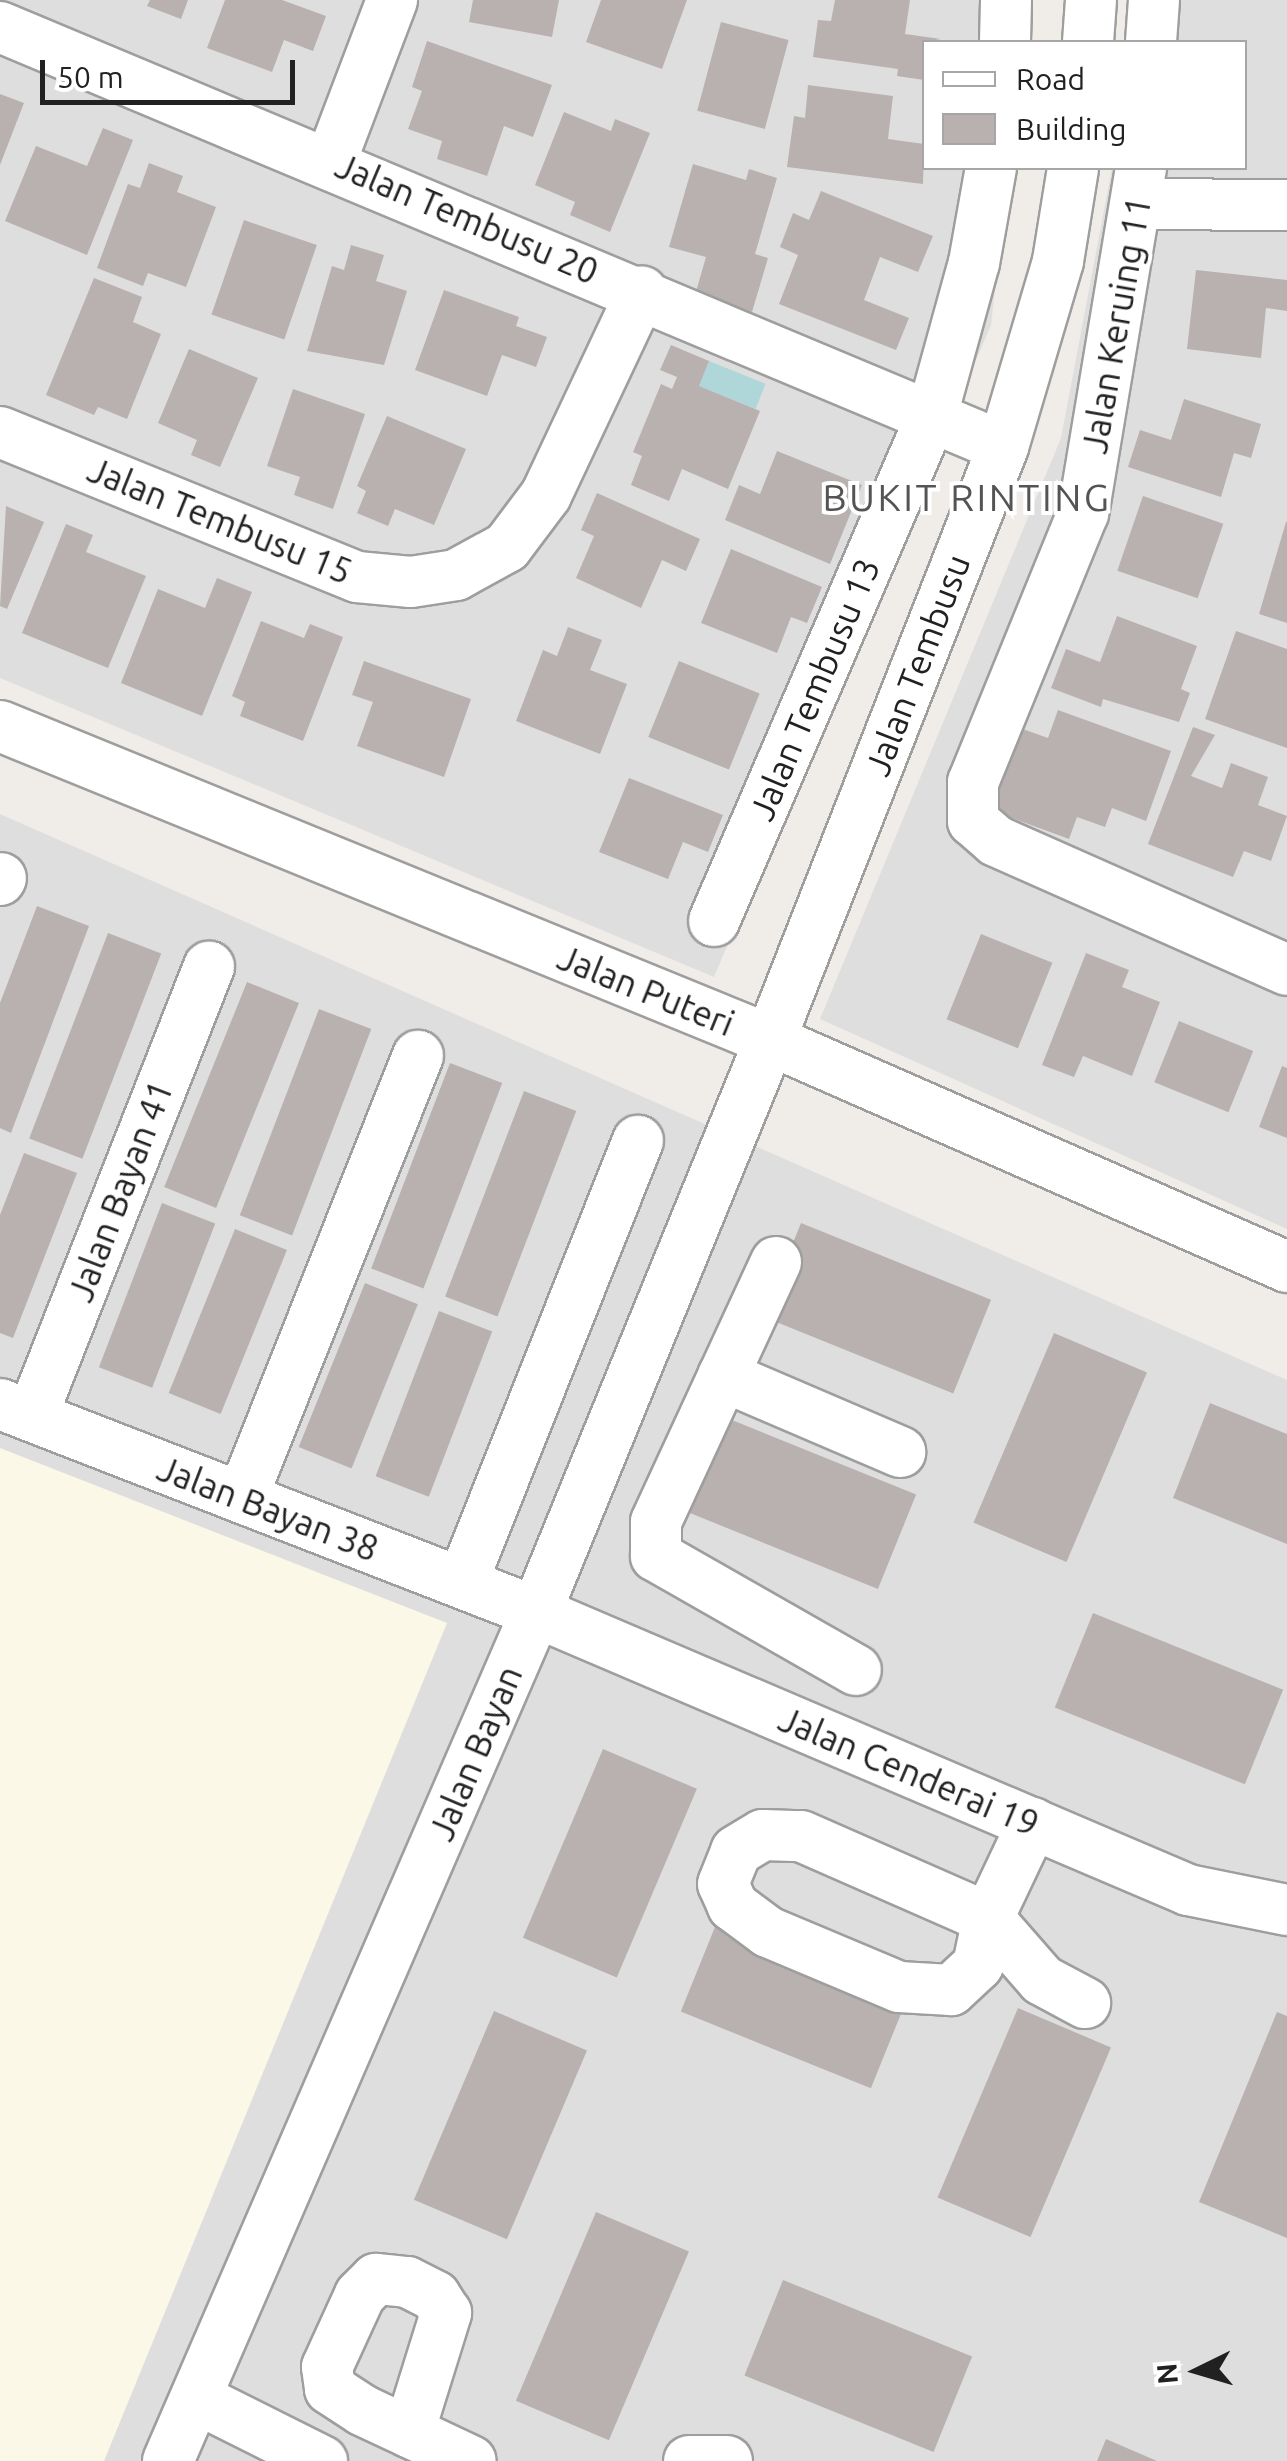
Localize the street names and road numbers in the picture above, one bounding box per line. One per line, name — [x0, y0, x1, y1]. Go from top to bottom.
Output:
street label: Jalan Tembusu 20 — [330, 144, 604, 292]
street label: Jalan Keruing 11 — [1073, 193, 1159, 457]
street label: Jalan Tembusu 15 — [82, 448, 358, 592]
street label: Jalan Tembusu — [856, 549, 978, 781]
street label: Jalan Tembusu 13 — [740, 552, 888, 826]
street label: Jalan Puteri — [552, 936, 740, 1044]
street label: Jalan Bayan 41 — [59, 1075, 181, 1307]
street label: Jalan Bayan 38 — [152, 1447, 384, 1569]
street label: Jalan Bayan — [419, 1659, 531, 1847]
street label: Jalan Cenderai 19 — [773, 1697, 1045, 1845]

